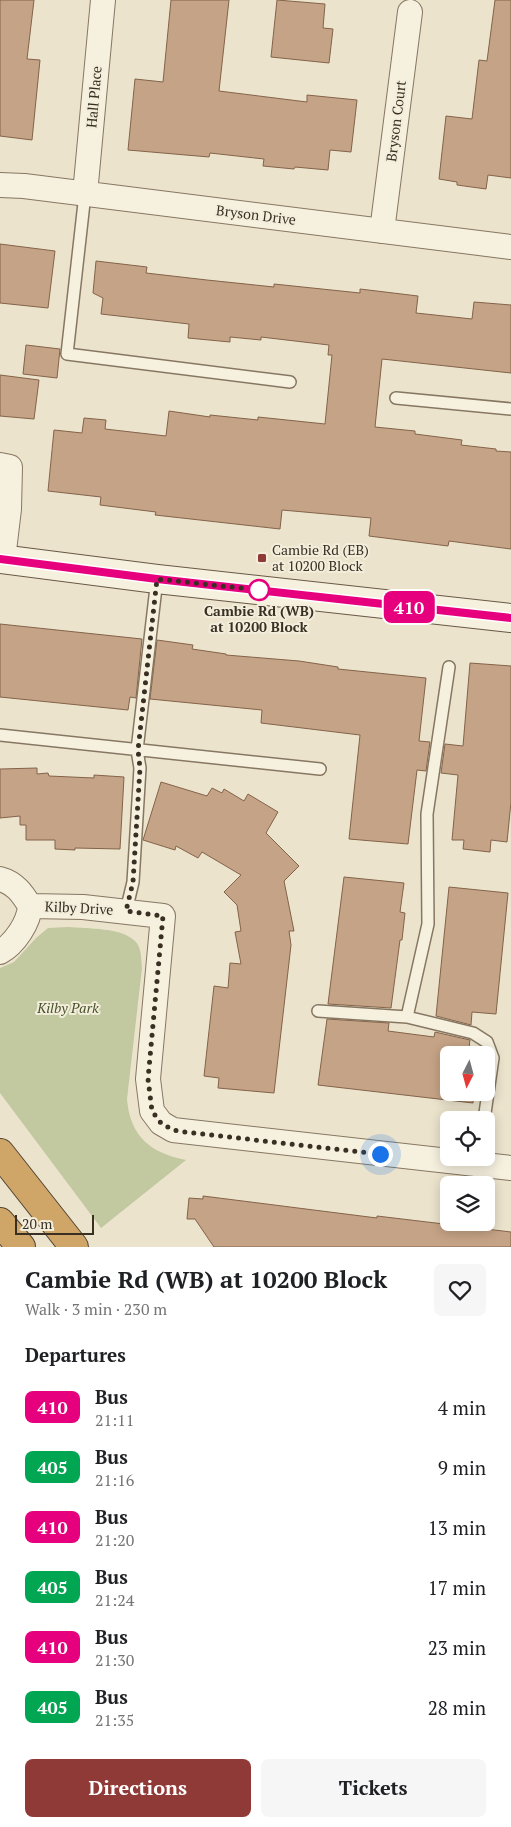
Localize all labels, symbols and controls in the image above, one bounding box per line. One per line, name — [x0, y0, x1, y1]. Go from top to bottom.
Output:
street label: Hall Place — [81, 65, 106, 129]
street label: Bryson Court — [381, 78, 410, 163]
street label: Bryson Drive — [215, 200, 297, 229]
place label: Cambie Rd (EB) at 10200 Block — [272, 540, 369, 575]
marker: Cambie Rd (EB) at 10200 Block — [256, 552, 268, 564]
marker: Cambie Rd (WB) at 10200 Block — [248, 579, 270, 601]
line badge: 410 — [380, 591, 438, 623]
text: 410 — [394, 595, 424, 619]
place label: Cambie Rd (WB) at 10200 Block — [204, 601, 314, 636]
street label: Kilby Drive — [44, 896, 114, 919]
park label: Kilby Park — [36, 998, 99, 1017]
north arrow — [440, 1046, 495, 1101]
map controls — [440, 1046, 495, 1231]
button: locate — [440, 1111, 495, 1166]
your location — [368, 1142, 393, 1167]
button: layers — [440, 1176, 495, 1231]
scale bar — [15, 1212, 94, 1235]
text: 20 m — [22, 1214, 52, 1233]
text: Cambie Rd (WB) at 10200 Block — [25, 1263, 387, 1295]
button: heart — [434, 1264, 486, 1316]
text: Walk · 3 min · 230 m — [25, 1298, 167, 1320]
text: Departures — [25, 1342, 126, 1367]
text: Bus — [95, 1384, 128, 1409]
text: 410 — [37, 1395, 68, 1419]
text: 4 min — [438, 1395, 486, 1420]
text: 21:11 — [95, 1409, 134, 1431]
text: Bus — [95, 1444, 128, 1469]
text: 405 — [37, 1455, 68, 1479]
text: 9 min — [438, 1455, 486, 1480]
text: 21:16 — [95, 1469, 134, 1491]
text: Bus — [95, 1504, 128, 1529]
text: 410 — [37, 1515, 68, 1539]
text: 13 min — [428, 1515, 486, 1540]
text: 21:20 — [95, 1529, 134, 1551]
text: Bus — [95, 1564, 128, 1589]
text: 405 — [37, 1575, 68, 1599]
text: 17 min — [428, 1575, 486, 1600]
text: 21:24 — [95, 1589, 134, 1611]
text: Bus — [95, 1624, 128, 1649]
text: 410 — [37, 1635, 68, 1659]
text: 23 min — [428, 1635, 486, 1660]
text: 21:30 — [95, 1649, 134, 1671]
text: Bus — [95, 1684, 128, 1709]
text: 405 — [37, 1695, 68, 1719]
text: 28 min — [428, 1695, 486, 1720]
text: 21:35 — [95, 1709, 134, 1731]
button: Directions — [25, 1759, 251, 1817]
button: Tickets — [261, 1759, 486, 1817]

